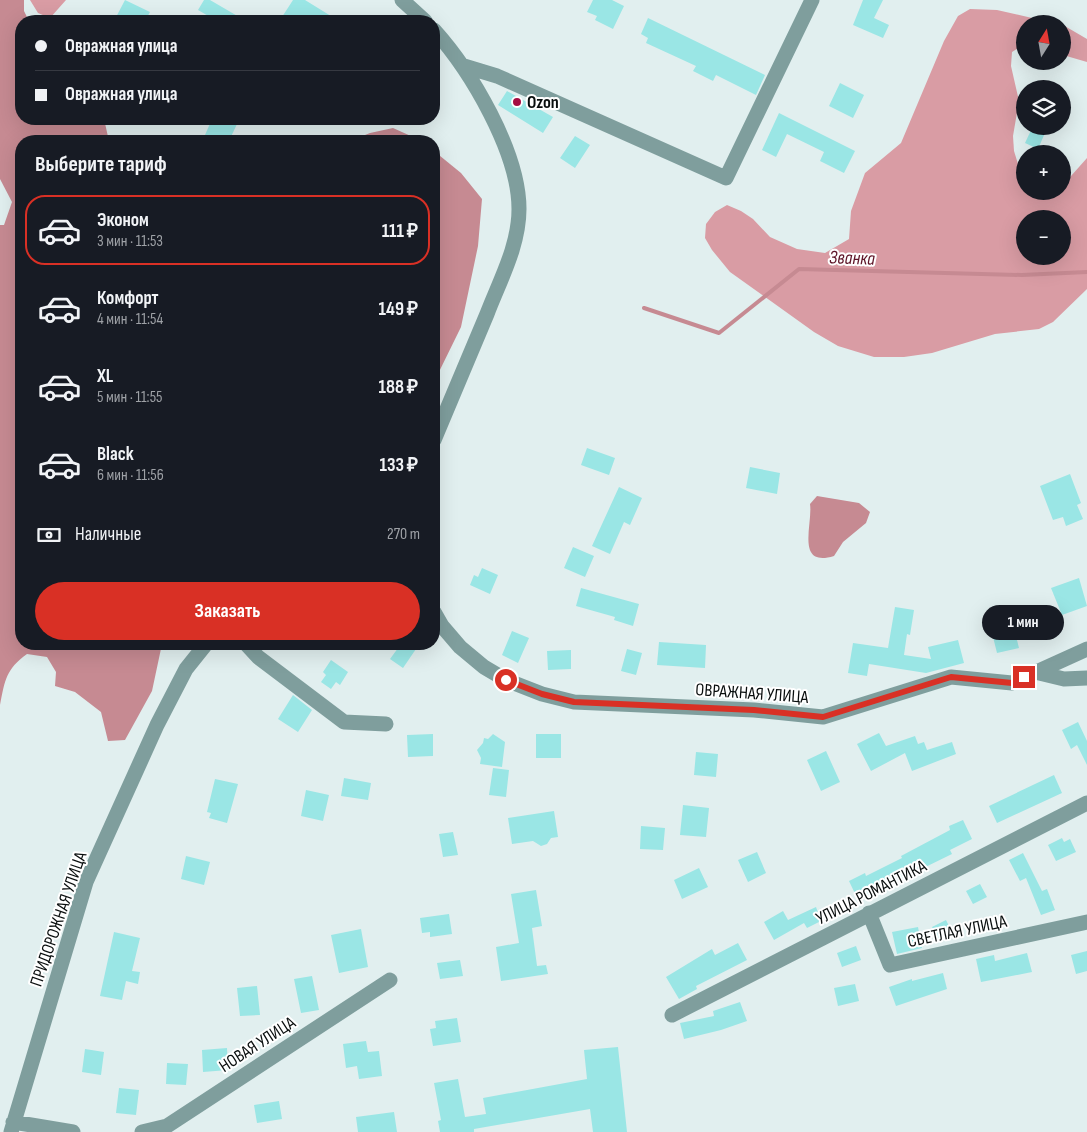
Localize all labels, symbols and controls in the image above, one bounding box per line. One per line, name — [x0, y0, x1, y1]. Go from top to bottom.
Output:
north arrow — [1016, 15, 1071, 70]
map controls — [1016, 15, 1071, 265]
text: Овражная улица — [65, 35, 177, 58]
button: layers — [1016, 80, 1071, 135]
text: Овражная улица — [65, 83, 177, 106]
place label: Ozon — [527, 92, 559, 113]
marker: Ozon — [511, 96, 523, 108]
button: + — [1016, 145, 1071, 200]
text: Выберите тариф — [35, 151, 167, 178]
icon: car — [37, 208, 82, 253]
text: Эконом — [97, 209, 149, 232]
button: − — [1016, 210, 1071, 265]
text: 111 ₽ — [382, 220, 418, 243]
text: 3 мин · 11:53 — [97, 232, 163, 251]
water label: Званка — [829, 246, 876, 271]
icon: car — [37, 286, 82, 331]
text: Комфорт — [97, 287, 159, 310]
text: 149 ₽ — [379, 298, 418, 321]
text: 4 мин · 11:54 — [97, 310, 163, 329]
icon: car — [37, 364, 82, 409]
text: XL — [97, 365, 113, 388]
text: 188 ₽ — [379, 376, 418, 399]
text: 5 мин · 11:55 — [97, 388, 162, 407]
icon: car — [37, 442, 82, 487]
text: Black — [97, 443, 134, 466]
text: 133 ₽ — [379, 454, 418, 477]
text: 6 мин · 11:56 — [97, 466, 164, 485]
icon: cash — [35, 521, 63, 549]
text: Наличные — [75, 523, 141, 546]
text: 270 m — [387, 525, 420, 544]
button: Заказать — [35, 582, 420, 640]
callout: 1 мин — [983, 604, 1065, 640]
text: 1 мин — [1007, 613, 1039, 632]
route end — [1013, 666, 1035, 688]
route start — [495, 669, 517, 691]
street label: ОВРАЖНАЯ УЛИЦА — [695, 679, 809, 708]
street label: ПРИДОРОЖНАЯ УЛИЦА — [26, 849, 91, 989]
street label: УЛИЦА РОМАНТИКА — [812, 855, 930, 929]
street label: СВЕТЛАЯ УЛИЦА — [906, 911, 1009, 952]
street label: НОВАЯ УЛИЦА — [215, 1012, 300, 1077]

